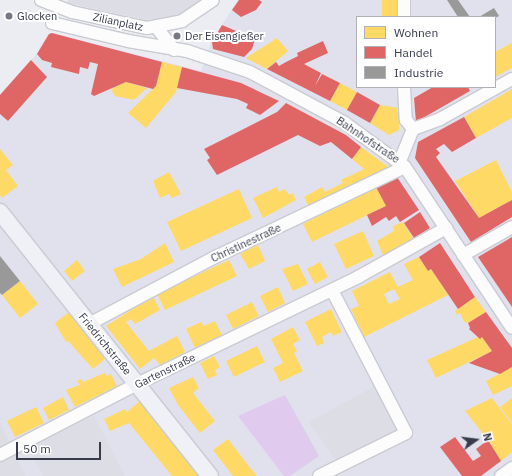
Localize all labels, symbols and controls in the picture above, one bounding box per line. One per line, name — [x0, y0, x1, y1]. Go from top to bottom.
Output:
place label: Glocken — [17, 9, 57, 23]
street label: Zilianplatz — [92, 10, 144, 34]
marker: Glocken — [4, 11, 14, 21]
legend — [356, 16, 496, 88]
text: Wohnen — [394, 25, 438, 40]
place label: Der Eisengießer — [185, 29, 264, 43]
marker: Der Eisengießer — [172, 31, 182, 41]
text: Handel — [394, 45, 433, 60]
text: Industrie — [394, 65, 443, 80]
street label: Bahnhofstraße — [334, 114, 402, 166]
street label: Christinestraße — [209, 221, 283, 265]
street label: Friedrichstraße — [76, 310, 134, 378]
street label: Gartenstraße — [133, 351, 197, 391]
north arrow — [456, 420, 496, 460]
text: N — [480, 432, 495, 443]
scale bar — [18, 434, 103, 460]
text: 50 m — [23, 441, 51, 456]

